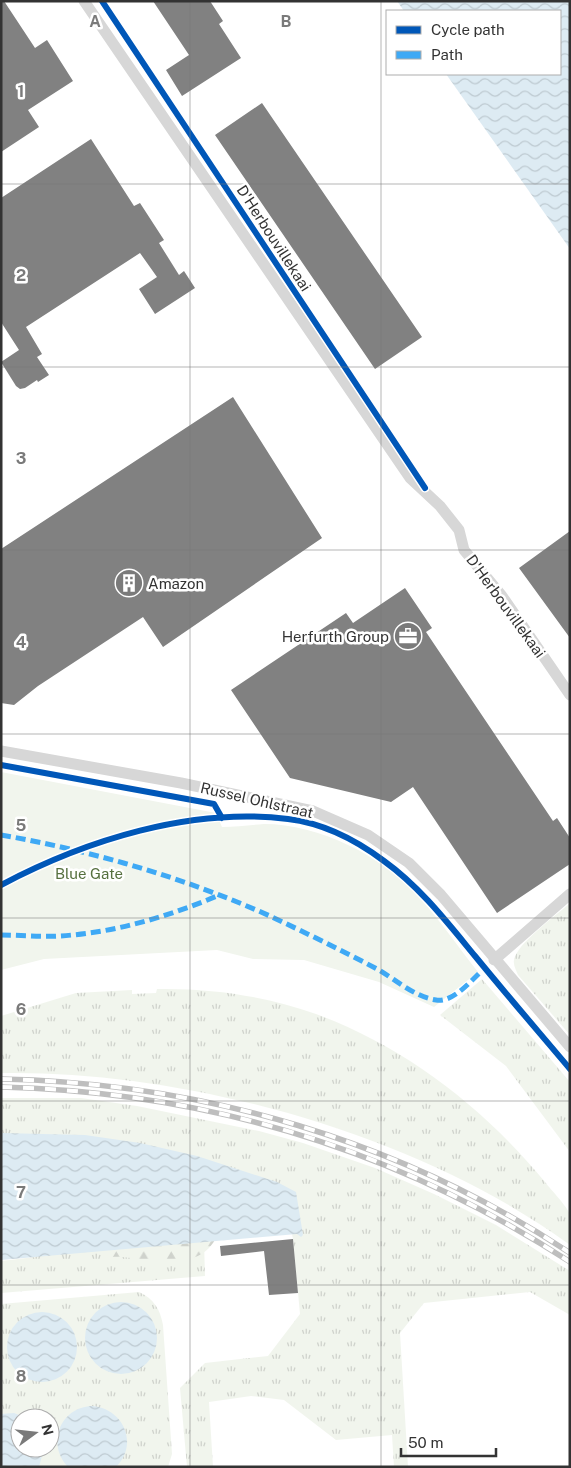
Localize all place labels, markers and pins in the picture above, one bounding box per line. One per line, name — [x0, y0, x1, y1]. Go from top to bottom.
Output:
building icon: Amazon — [114, 568, 144, 598]
place label: Amazon — [148, 575, 204, 592]
office icon: Herfurth Group — [393, 621, 423, 651]
place label: Herfurth Group — [282, 628, 389, 645]

